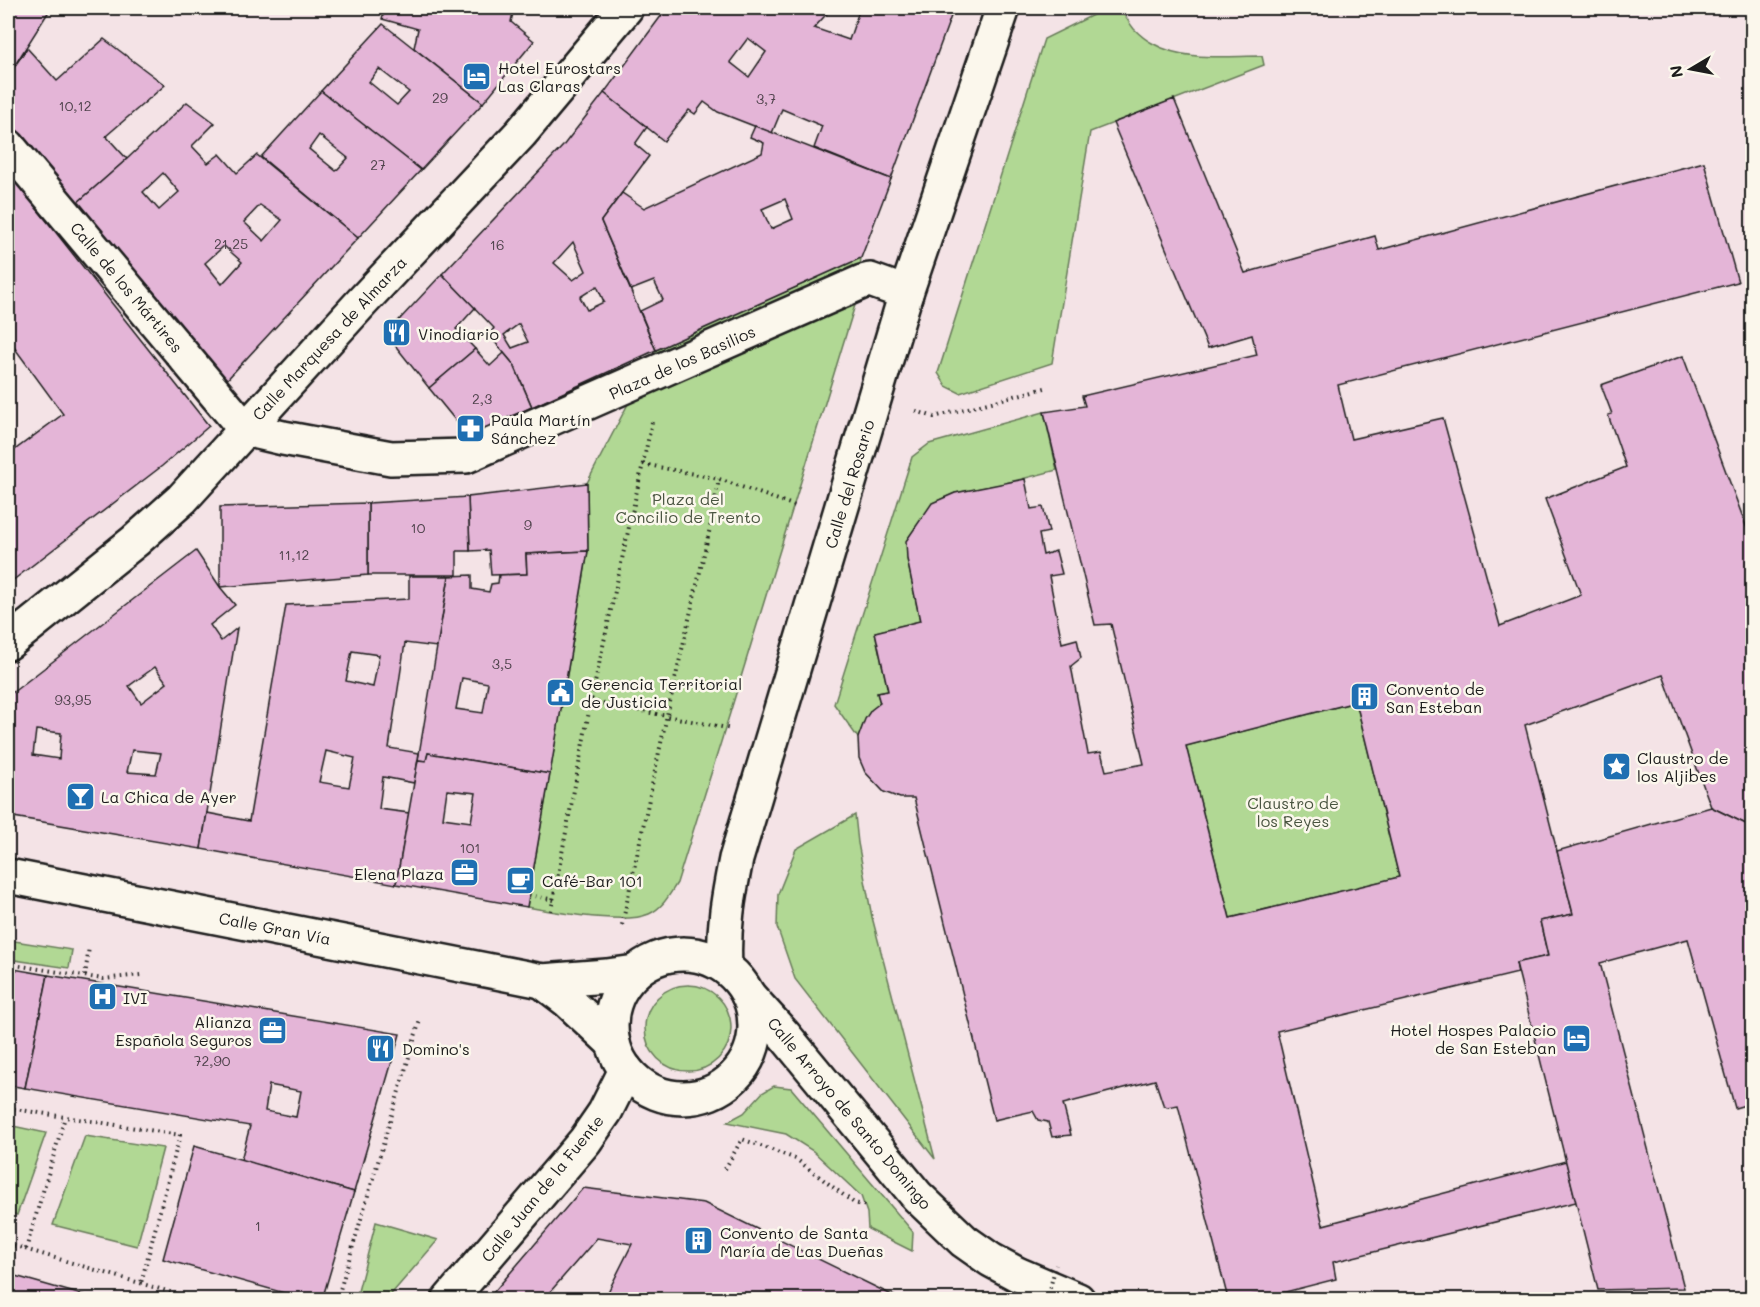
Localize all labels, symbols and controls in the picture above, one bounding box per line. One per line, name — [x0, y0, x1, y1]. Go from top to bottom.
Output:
north arrow — [1661, 39, 1721, 99]
place label: Hotel Eurostars Las Claras — [498, 57, 621, 96]
hotel icon: Hotel Eurostars Las Claras — [461, 60, 493, 92]
text: N — [1664, 64, 1687, 80]
house number: 29 — [432, 88, 448, 107]
house number: 3,7 — [756, 89, 776, 108]
house number: 10,12 — [58, 96, 92, 115]
house number: 27 — [370, 155, 386, 174]
street label: Calle de los Mártires — [66, 217, 188, 357]
house number: 21,25 — [214, 234, 248, 253]
house number: 16 — [490, 235, 504, 254]
street label: Calle Marquesa de Almarza — [247, 252, 411, 424]
restaurant icon: Vinodiario — [381, 317, 413, 349]
street label: Plaza de los Basilios — [606, 320, 758, 404]
place label: Vinodiario — [418, 323, 499, 344]
house number: 2,3 — [472, 389, 492, 408]
place label: Paula Martín Sánchez — [491, 409, 590, 448]
pharmacy icon: Paula Martín Sánchez — [454, 412, 486, 444]
street label: Calle del Rosario — [819, 417, 879, 551]
park label: Plaza del Concilio de Trento — [615, 488, 761, 527]
house number: 9 — [524, 515, 532, 534]
house number: 10 — [411, 518, 426, 537]
house number: 11,12 — [279, 545, 309, 564]
house number: 3,5 — [492, 654, 512, 673]
place label: Gerencia Territorial de Justicia — [581, 673, 742, 712]
public building icon: Gerencia Territorial de Justicia — [544, 676, 576, 708]
place label: Convento de San Esteban — [1386, 678, 1485, 717]
building icon: Convento de San Esteban — [1349, 681, 1381, 713]
house number: 93,95 — [54, 690, 92, 709]
place label: Claustro de los Aljibes — [1637, 747, 1729, 786]
place icon: Claustro de los Aljibes — [1600, 750, 1632, 782]
bar icon: La Chica de Ayer — [64, 780, 96, 812]
place label: La Chica de Ayer — [101, 786, 237, 807]
park label: Claustro de los Reyes — [1247, 792, 1339, 831]
house number: 101 — [459, 838, 481, 857]
office icon: Elena Plaza — [449, 857, 481, 889]
place label: Elena Plaza — [354, 863, 444, 884]
cafe icon: Café-Bar 101 — [505, 864, 537, 896]
place label: Café-Bar 101 — [542, 870, 643, 891]
street label: Calle Gran Vía — [217, 907, 333, 949]
hospital icon: IVI — [86, 981, 118, 1013]
place label: IVI — [123, 987, 147, 1008]
place label: Alianza Española Seguros — [116, 1011, 252, 1050]
street label: Calle Arroyo de Santo Domingo — [763, 1013, 937, 1213]
office icon: Alianza Española Seguros — [257, 1014, 289, 1046]
place label: Hotel Hospes Palacio de San Esteban — [1390, 1019, 1556, 1058]
hotel icon: Hotel Hospes Palacio de San Esteban — [1561, 1022, 1593, 1054]
restaurant icon: Domino's — [365, 1032, 397, 1064]
place label: Domino's — [402, 1038, 470, 1059]
house number: 72,90 — [194, 1051, 231, 1070]
street label: Calle Juan de la Fuente — [476, 1110, 608, 1266]
house number: 1 — [255, 1216, 261, 1235]
place label: Convento de Santa María de Las Dueñas — [720, 1222, 884, 1261]
building icon: Convento de Santa María de Las Dueñas — [683, 1225, 715, 1257]

